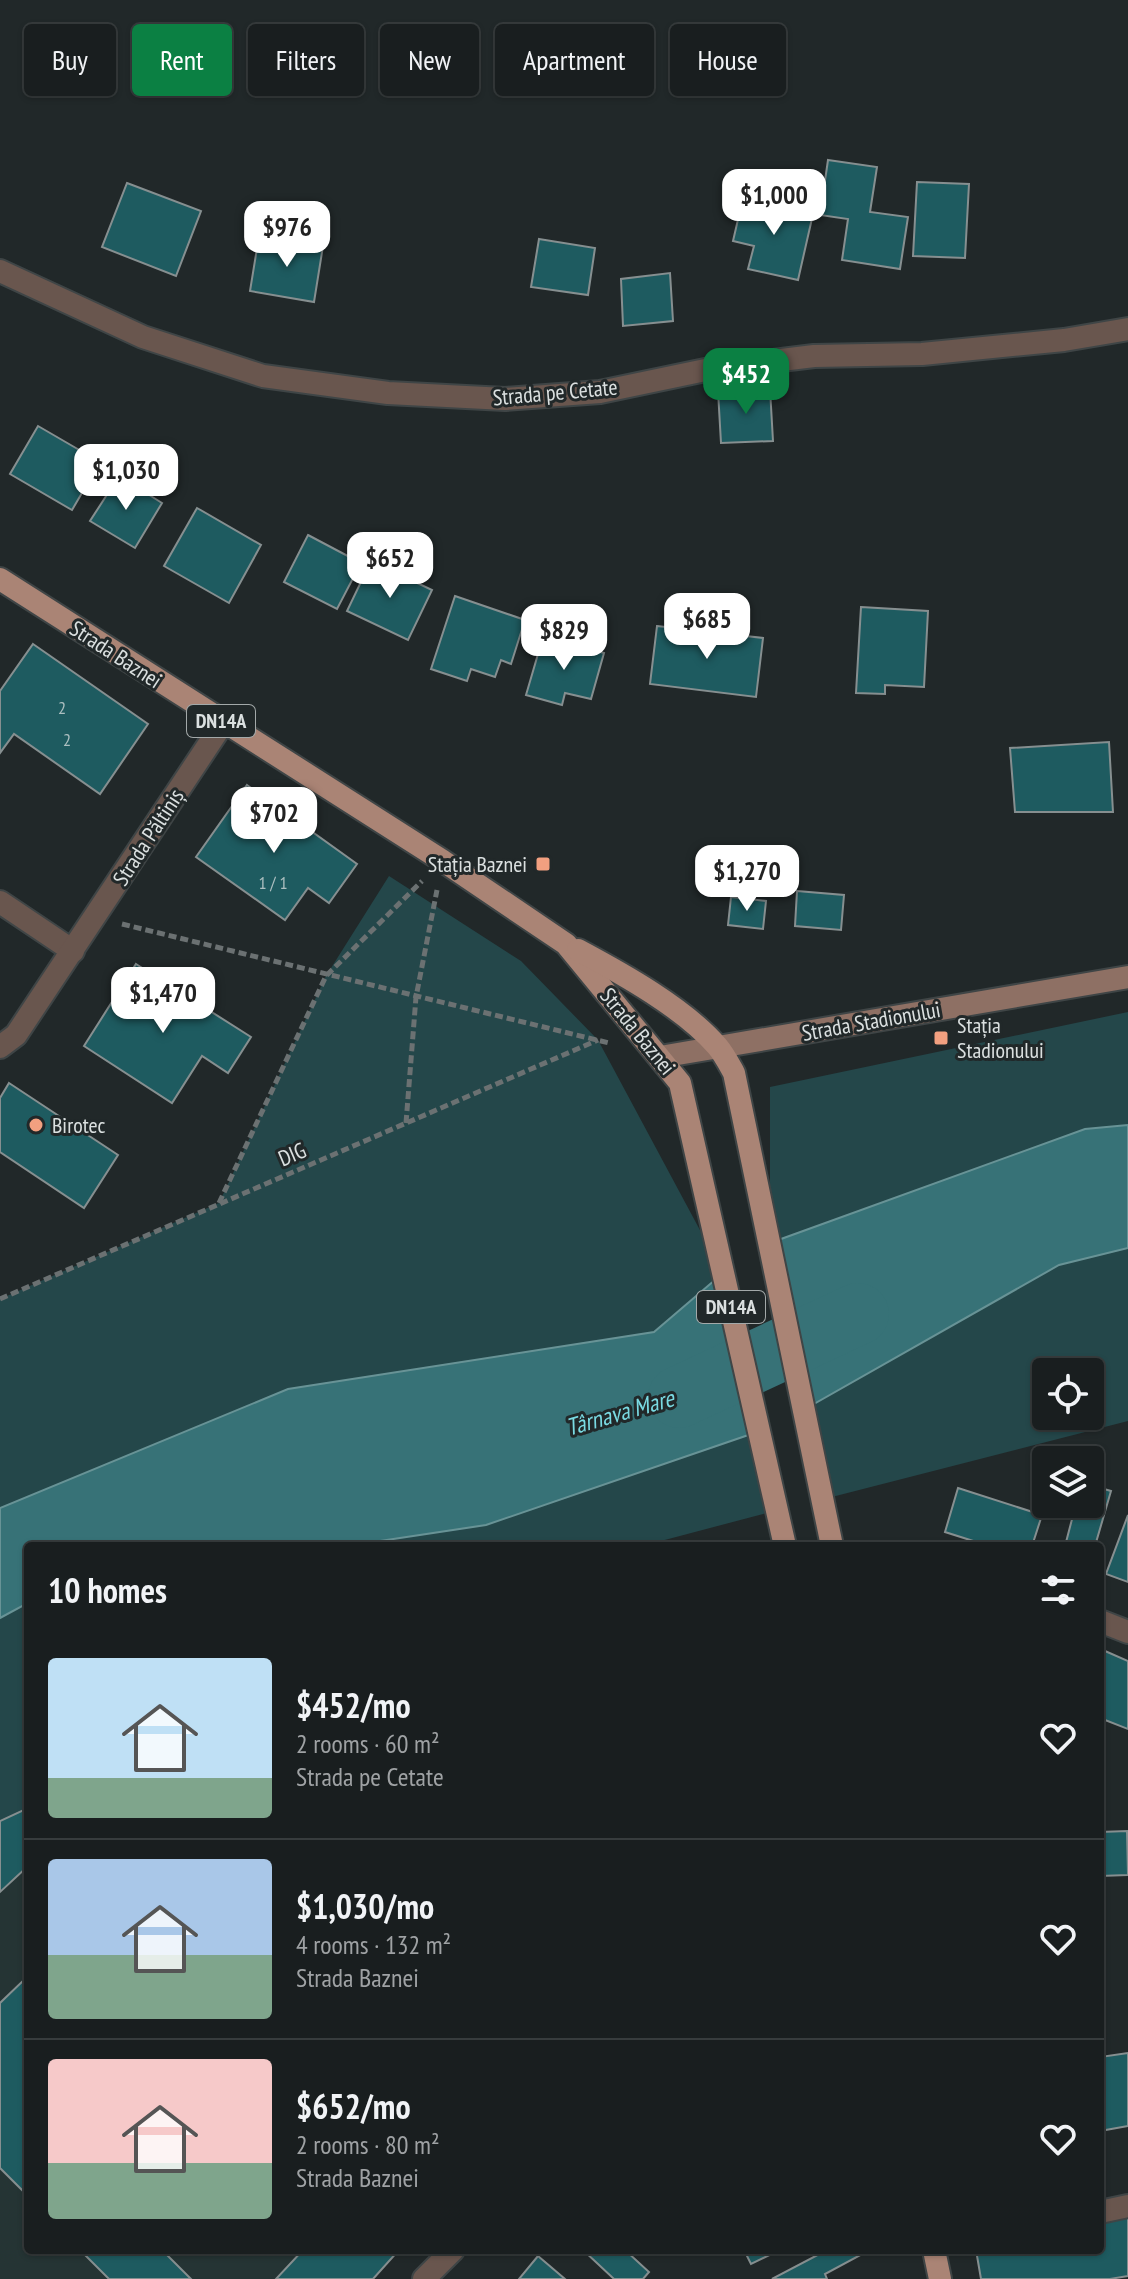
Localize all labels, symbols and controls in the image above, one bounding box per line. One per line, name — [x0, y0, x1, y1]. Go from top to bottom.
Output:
chip: Buy — [24, 24, 116, 96]
chip: Rent — [132, 24, 232, 96]
chip: Filters — [248, 24, 364, 96]
chip: New — [380, 24, 479, 96]
chip: Apartment — [495, 24, 654, 96]
chip: House — [670, 24, 786, 96]
pin: $1,000 — [709, 169, 839, 237]
text: $1,000 — [740, 178, 808, 211]
pin: $976 — [240, 201, 334, 269]
text: $976 — [262, 210, 312, 243]
pin: $452 — [699, 348, 793, 416]
text: $452 — [721, 357, 771, 390]
street label: Strada pe Cetate — [492, 373, 618, 411]
pin: $1,030 — [61, 444, 191, 512]
text: $1,030 — [92, 453, 160, 486]
pin: $652 — [343, 532, 437, 600]
text: $652 — [365, 541, 415, 574]
pin: $685 — [660, 593, 754, 661]
text: $685 — [682, 602, 732, 635]
pin: $829 — [517, 604, 611, 672]
text: $829 — [539, 613, 589, 646]
street label: Strada Baznei — [65, 614, 167, 694]
house number: 2 — [58, 696, 66, 719]
road number: DN14A — [187, 705, 255, 737]
house number: 2 — [63, 728, 71, 751]
street label: Strada Păltiniș — [106, 783, 190, 891]
pin: $702 — [227, 787, 321, 855]
text: $702 — [249, 796, 299, 829]
pin: $1,270 — [682, 845, 812, 913]
place label: Stația Baznei — [428, 850, 527, 878]
text: $1,270 — [713, 854, 781, 887]
marker: Stația Baznei — [534, 855, 552, 873]
house number: 1 / 1 — [258, 871, 288, 894]
pin: $1,470 — [98, 967, 228, 1035]
text: $1,470 — [129, 976, 197, 1009]
street label: Strada Baznei — [594, 982, 682, 1080]
street label: Strada Stadionului — [800, 995, 942, 1047]
place label: Stația Stadionului — [957, 1011, 1044, 1064]
marker: Stația Stadionului — [932, 1029, 950, 1047]
place label: Birotec — [52, 1111, 105, 1139]
marker: Birotec — [27, 1116, 45, 1134]
street label: DIG — [274, 1136, 310, 1172]
road number: DN14A — [697, 1291, 765, 1323]
map controls — [1032, 1358, 1104, 1518]
button: locate — [1032, 1358, 1104, 1430]
water label: Târnava Mare — [562, 1382, 679, 1443]
button: layers — [1032, 1446, 1104, 1518]
text: 10 homes — [48, 1568, 167, 1612]
icon: filters — [1036, 1568, 1080, 1612]
text: $452/mo — [296, 1683, 411, 1727]
icon: home — [112, 1690, 208, 1786]
icon: heart — [1036, 1716, 1080, 1760]
text: 2 rooms · 60 m² — [296, 1727, 440, 1760]
text: Strada pe Cetate — [296, 1760, 444, 1793]
text: $1,030/mo — [296, 1884, 434, 1928]
icon: home — [112, 1891, 208, 1987]
icon: heart — [1036, 1917, 1080, 1961]
text: 4 rooms · 132 m² — [296, 1928, 451, 1961]
text: Strada Baznei — [296, 1961, 419, 1994]
text: $652/mo — [296, 2084, 411, 2128]
icon: home — [112, 2091, 208, 2187]
icon: heart — [1036, 2117, 1080, 2161]
text: 2 rooms · 80 m² — [296, 2128, 440, 2161]
text: Strada Baznei — [296, 2161, 419, 2194]

